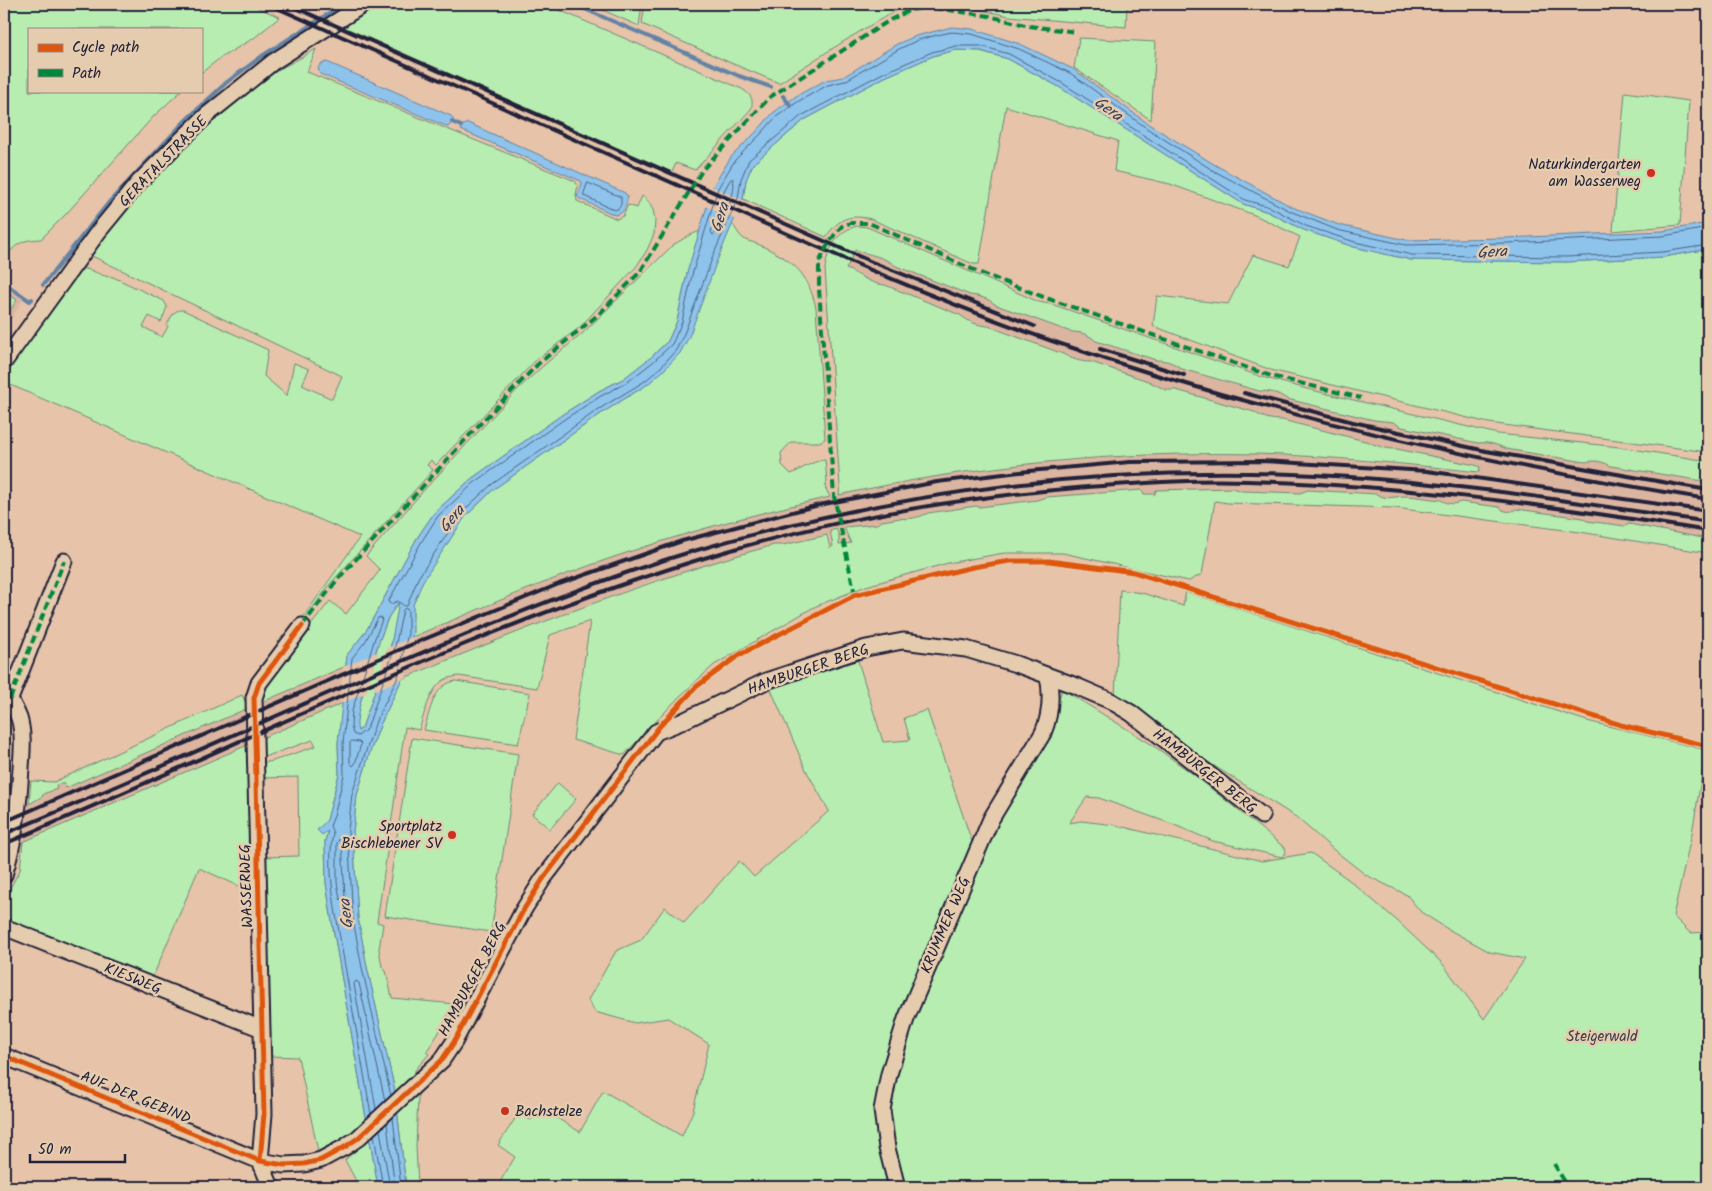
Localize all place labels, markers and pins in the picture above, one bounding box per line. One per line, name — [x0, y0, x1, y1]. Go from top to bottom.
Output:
place label: Naturkindergarten am Wasserweg — [1528, 153, 1641, 194]
marker: Naturkindergarten am Wasserweg — [1645, 167, 1657, 179]
place label: Sportplatz Bischlebener SV — [341, 815, 443, 856]
marker: Sportplatz Bischlebener SV — [446, 829, 458, 841]
place label: Bachstelze — [515, 1100, 583, 1124]
marker: Bachstelze — [499, 1105, 511, 1117]

